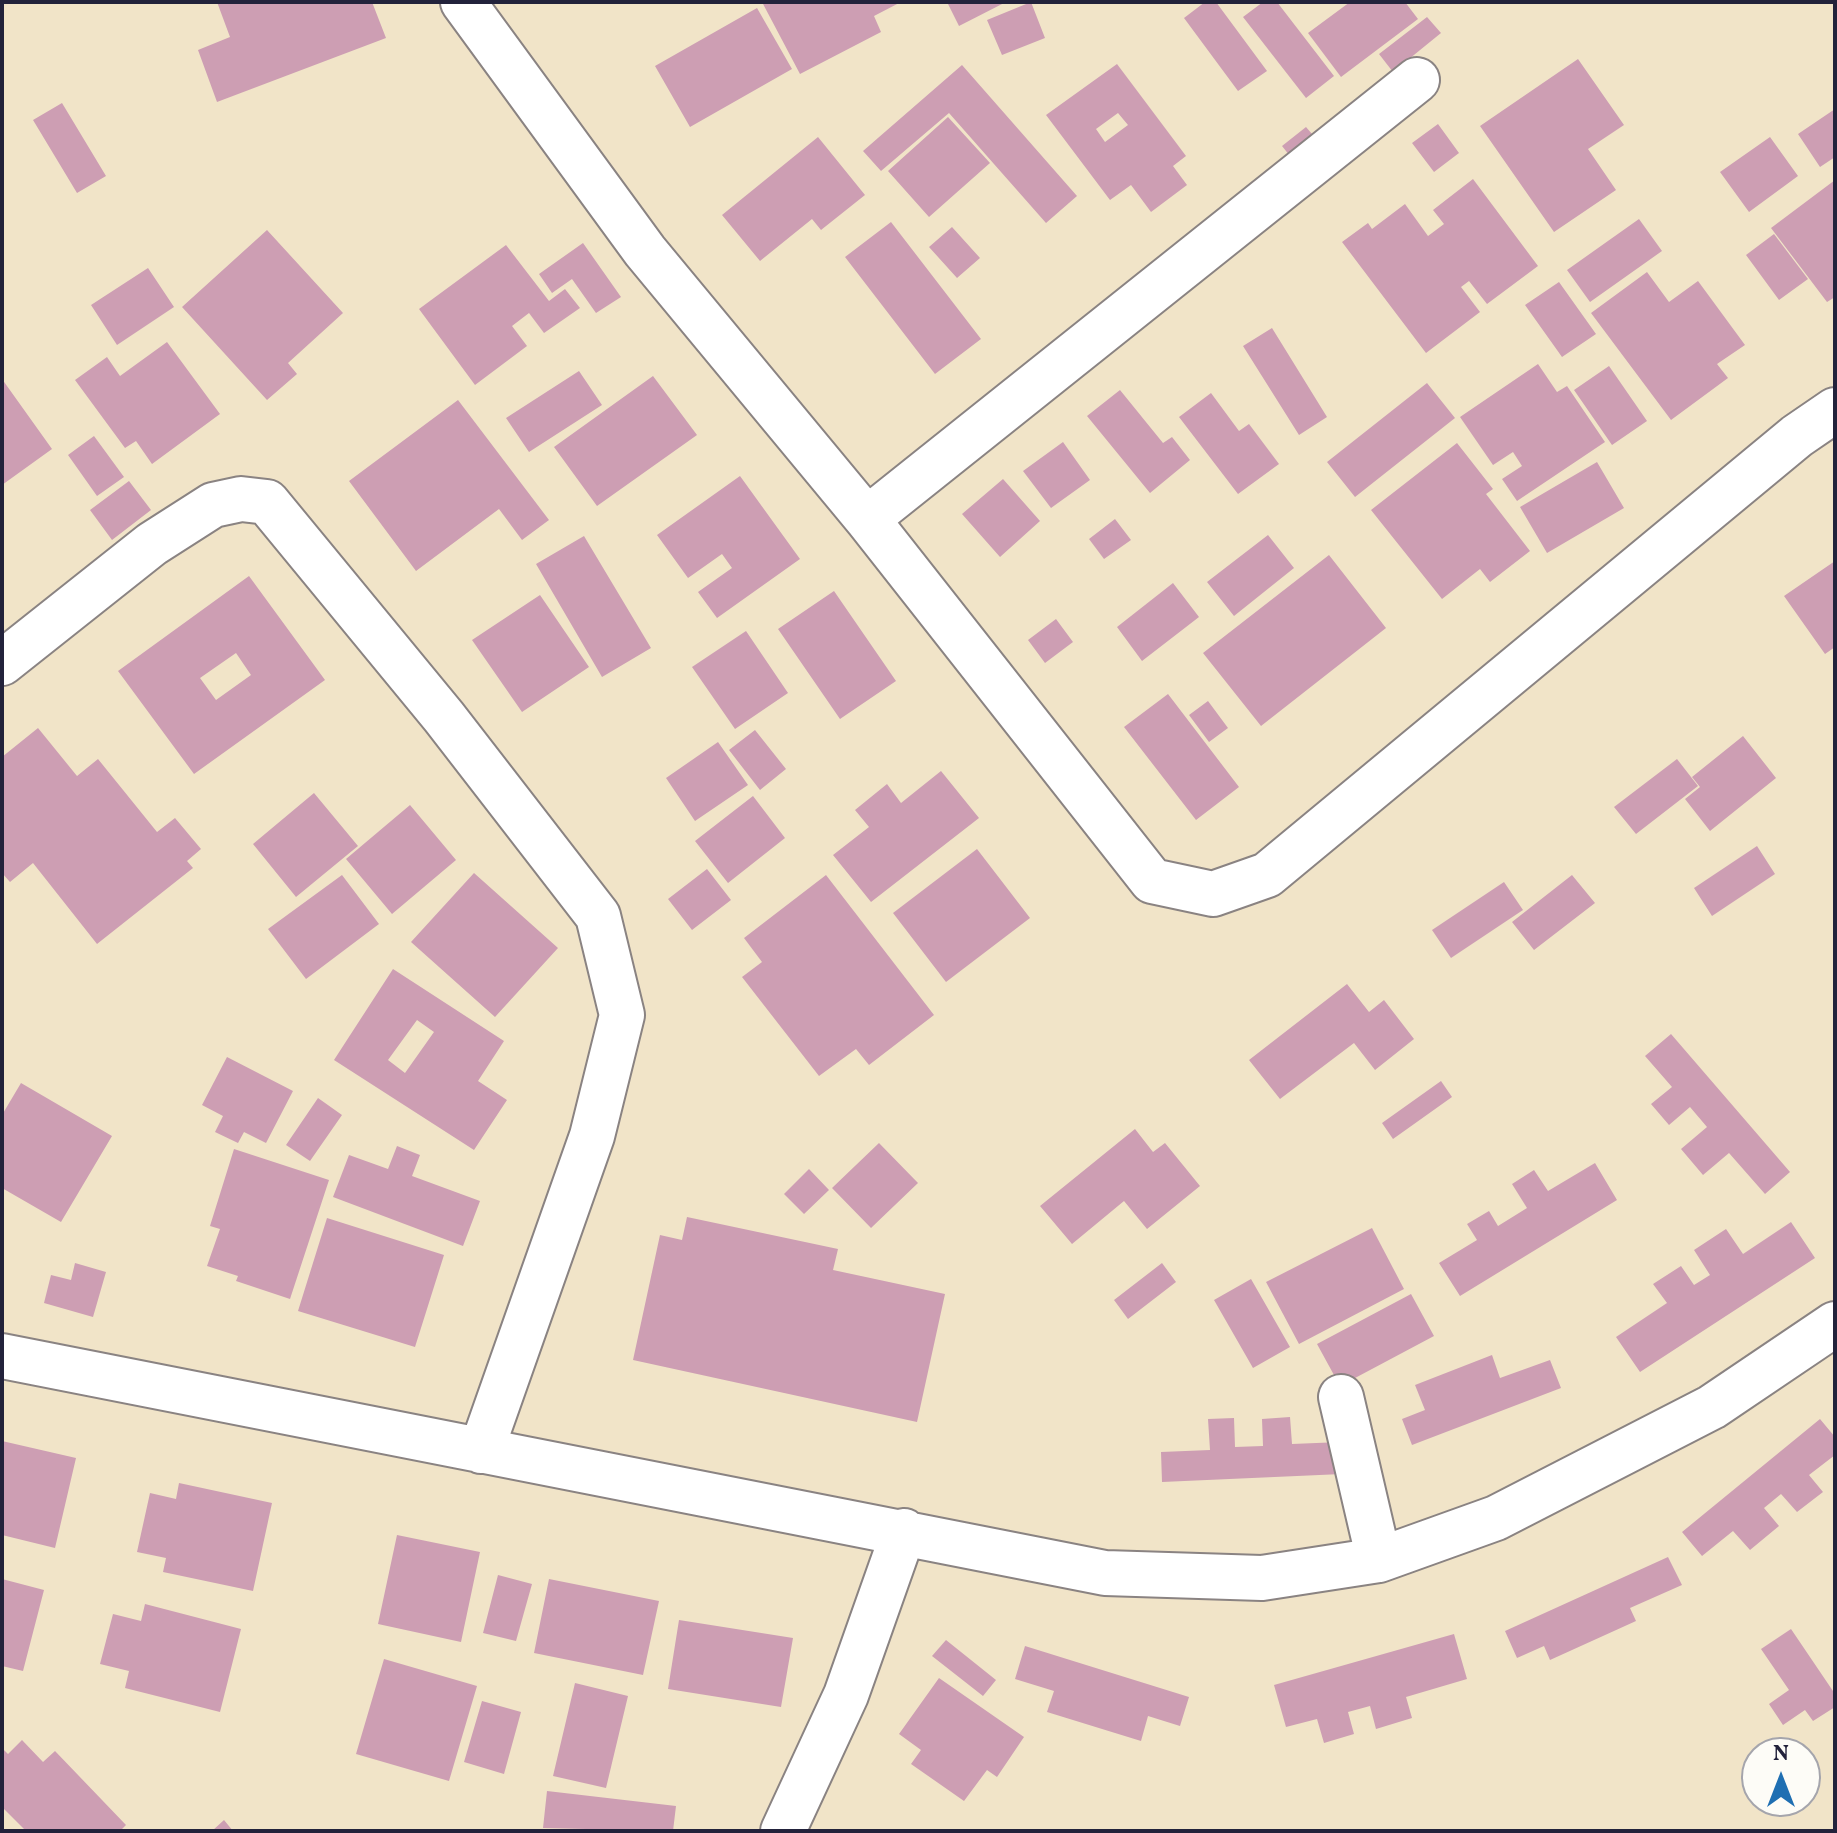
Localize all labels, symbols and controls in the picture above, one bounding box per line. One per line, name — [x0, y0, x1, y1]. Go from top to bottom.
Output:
north arrow — [1741, 1737, 1821, 1817]
text: N — [1773, 1739, 1789, 1770]

